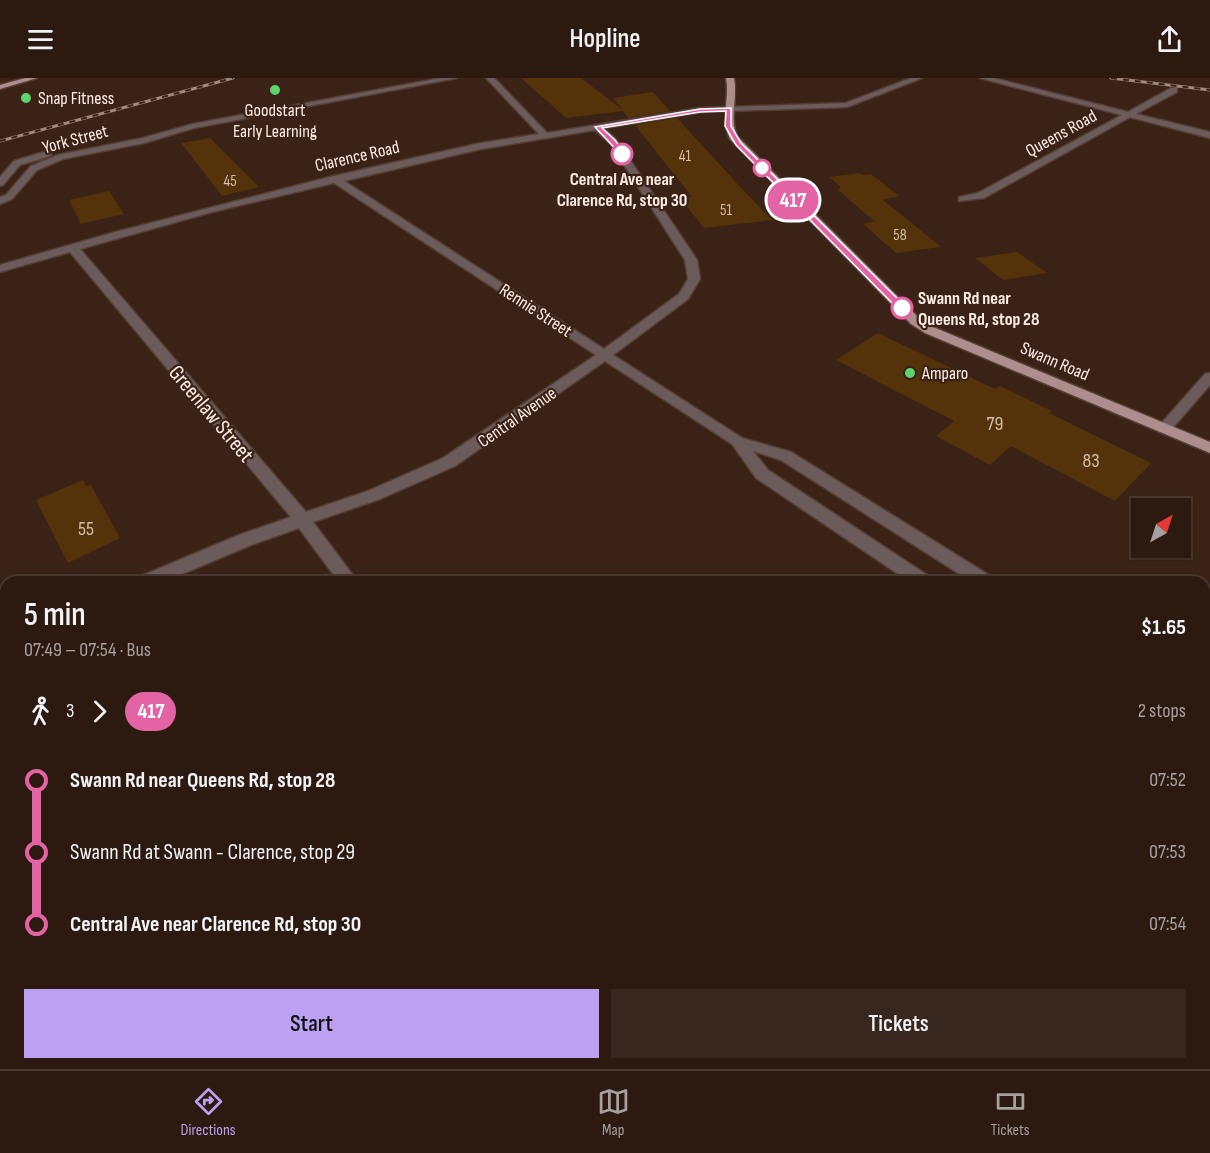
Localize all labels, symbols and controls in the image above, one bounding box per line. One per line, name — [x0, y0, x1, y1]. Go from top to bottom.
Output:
icon: menu — [24, 23, 57, 56]
text: Hopline — [569, 23, 641, 55]
icon: share — [1153, 23, 1186, 56]
marker: Goodstart Early Learning — [268, 83, 282, 97]
place label: Snap Fitness — [38, 88, 114, 109]
marker: Snap Fitness — [19, 91, 33, 105]
place label: Goodstart Early Learning — [233, 100, 317, 142]
street label: Queens Road — [1022, 105, 1100, 162]
street label: York Street — [40, 121, 111, 158]
street label: Clarence Road — [313, 137, 401, 176]
marker: Central Ave near Clarence Rd, stop 30 — [611, 143, 633, 165]
house number: 41 — [679, 147, 692, 166]
unlabelled marker — [753, 159, 771, 177]
place label: Central Ave near Clarence Rd, stop 30 — [557, 169, 687, 211]
house number: 45 — [223, 172, 237, 191]
line badge: 417 — [758, 180, 828, 220]
text: 417 — [779, 188, 807, 213]
house number: 51 — [720, 201, 732, 220]
house number: 58 — [893, 226, 907, 245]
street label: Rennie Street — [496, 279, 576, 342]
place label: Swann Rd near Queens Rd, stop 28 — [918, 288, 1039, 330]
marker: Swann Rd near Queens Rd, stop 28 — [891, 297, 913, 319]
street label: Swann Road — [1017, 338, 1092, 385]
street label: Greenlaw Street — [162, 360, 260, 468]
place label: Amparo — [921, 363, 968, 384]
marker: Amparo — [903, 366, 917, 380]
street label: Central Avenue — [474, 383, 561, 452]
house number: 79 — [987, 412, 1003, 436]
house number: 83 — [1082, 449, 1100, 473]
north arrow — [1131, 498, 1191, 558]
map controls — [1131, 498, 1191, 558]
house number: 55 — [78, 517, 94, 541]
text: 5 min — [24, 595, 86, 635]
text: $1.65 — [1141, 614, 1186, 641]
text: 07:49 – 07:54 · Bus — [24, 638, 151, 662]
icon: walk — [24, 695, 57, 728]
icon: forward — [83, 695, 116, 728]
text: 3 — [66, 699, 74, 723]
text: 417 — [137, 699, 164, 724]
text: 2 stops — [1138, 699, 1186, 723]
text: Swann Rd near Queens Rd, stop 28 — [70, 767, 335, 794]
text: 07:52 — [1149, 768, 1186, 792]
text: Swann Rd at Swann - Clarence, stop 29 — [70, 839, 355, 866]
text: 07:53 — [1149, 840, 1186, 864]
text: Central Ave near Clarence Rd, stop 30 — [70, 911, 361, 938]
text: 07:54 — [1149, 912, 1186, 936]
button: Start — [24, 989, 599, 1058]
button: Tickets — [611, 989, 1186, 1058]
tab: Directions — [181, 1085, 236, 1140]
tab: Map — [597, 1085, 630, 1140]
tab: Tickets — [991, 1085, 1029, 1140]

